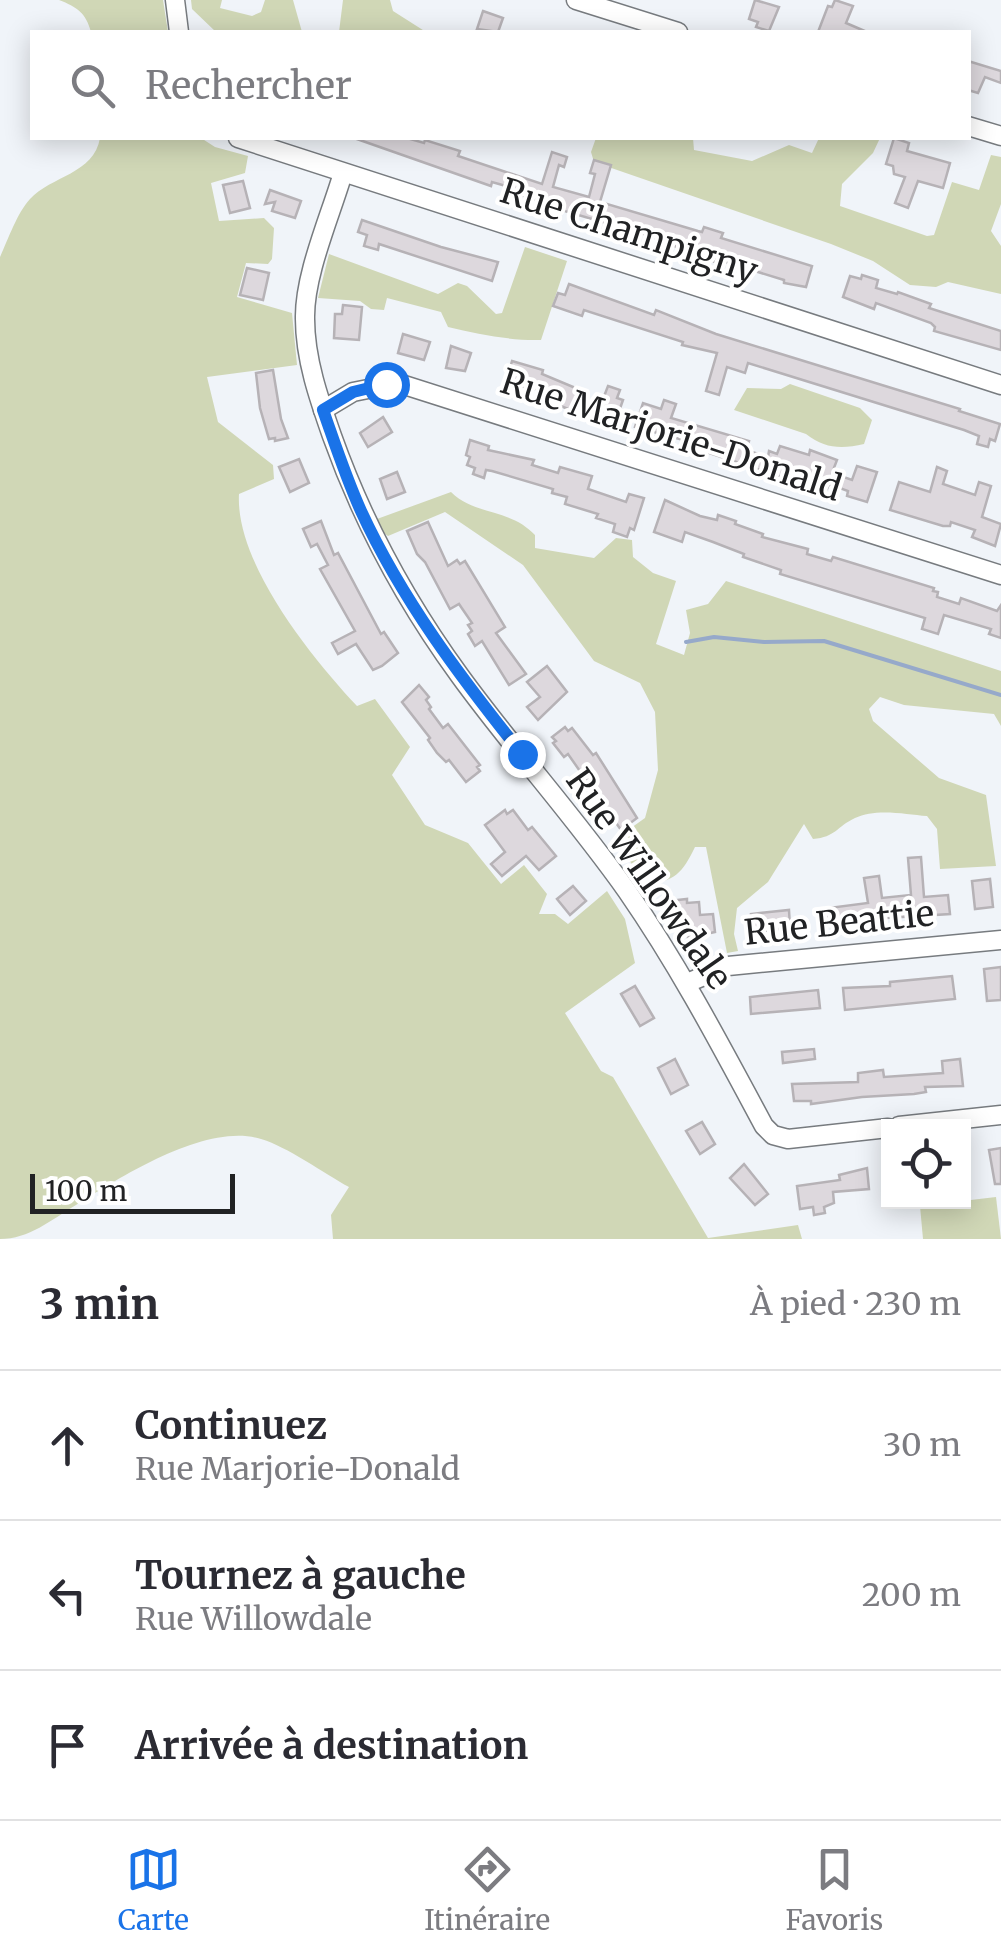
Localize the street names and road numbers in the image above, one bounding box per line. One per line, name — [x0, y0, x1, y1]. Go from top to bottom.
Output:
street label: Rue Champigny — [495, 169, 764, 293]
street label: Rue Marjorie-Donald — [495, 359, 847, 511]
street label: Rue Willowdale — [557, 760, 741, 998]
street label: Rue Beattie — [742, 891, 936, 955]

